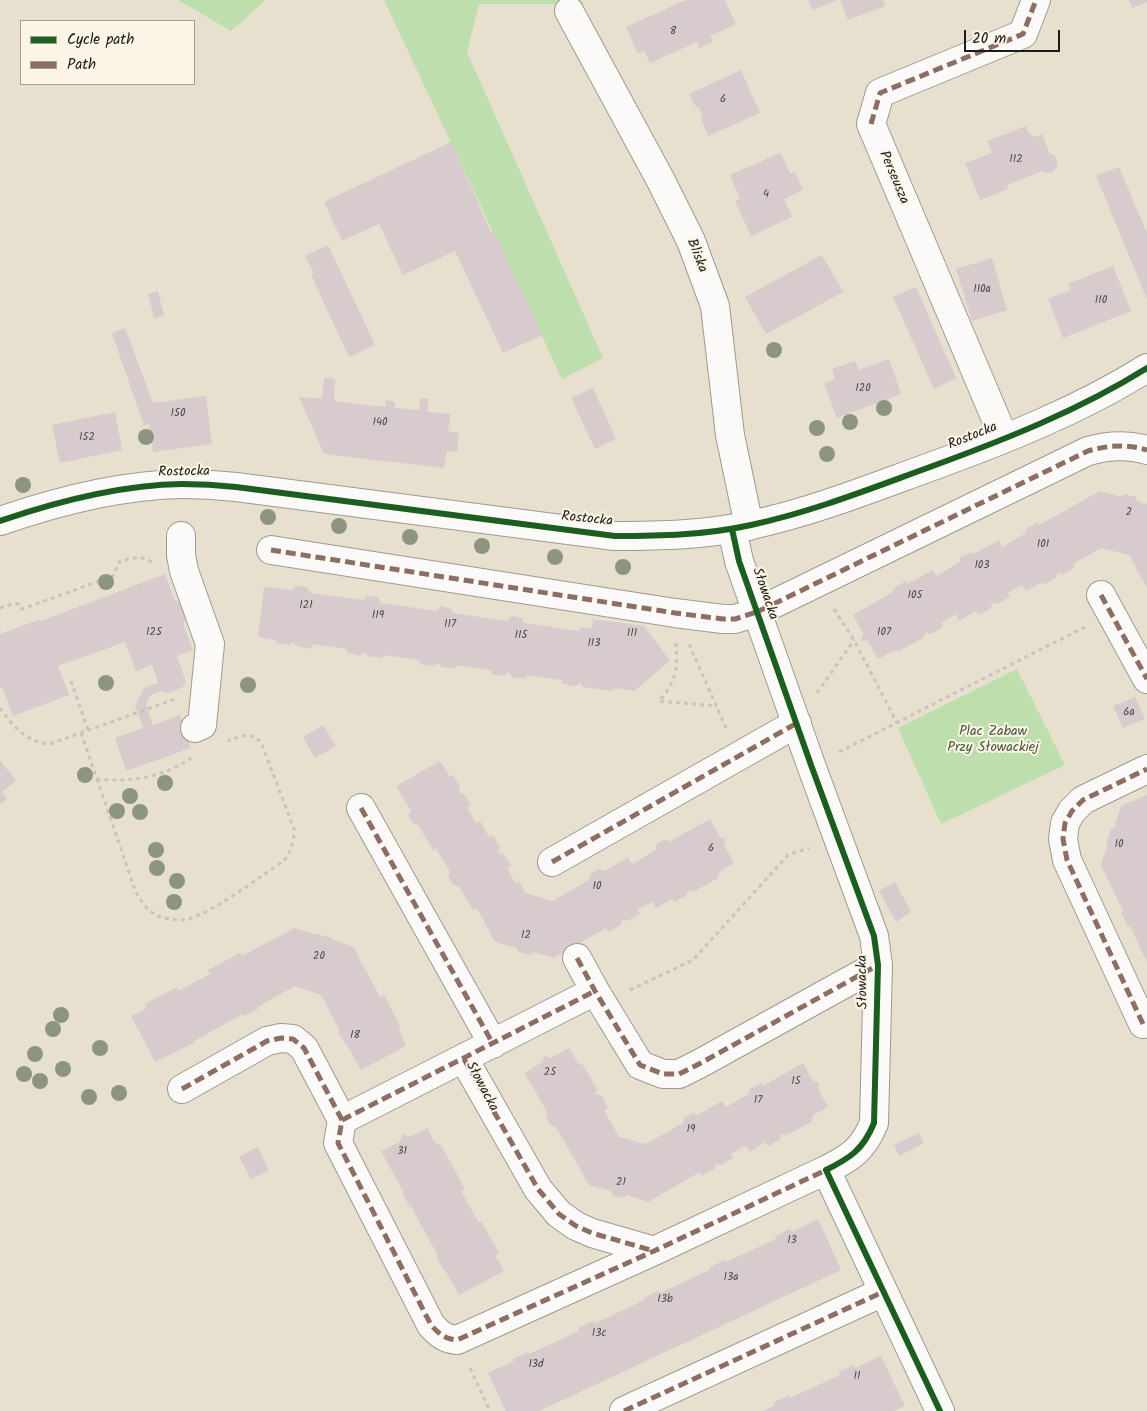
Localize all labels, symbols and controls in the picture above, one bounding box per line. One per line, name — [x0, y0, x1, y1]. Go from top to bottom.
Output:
legend — [20, 20, 195, 85]
scale bar — [967, 20, 1063, 52]
house number: 8 — [670, 25, 676, 39]
text: 20 m — [972, 27, 1006, 51]
text: Cycle path — [67, 28, 134, 52]
text: Path — [67, 53, 96, 77]
house number: 6 — [720, 93, 726, 107]
street label: Perseusza — [874, 149, 912, 207]
house number: 112 — [1009, 153, 1023, 167]
house number: 4 — [763, 188, 769, 202]
street label: Bliska — [682, 237, 710, 275]
house number: 110a — [973, 283, 991, 297]
house number: 110 — [1095, 294, 1107, 308]
house number: 120 — [855, 382, 871, 396]
house number: 150 — [171, 407, 185, 421]
house number: 140 — [372, 416, 388, 430]
street label: Rostocka — [946, 420, 1000, 454]
house number: 152 — [79, 431, 95, 445]
street label: Rostocka — [158, 464, 210, 482]
house number: 2 — [1126, 506, 1132, 520]
street label: Rostocka — [560, 509, 614, 531]
house number: 101 — [1037, 538, 1049, 552]
house number: 103 — [974, 559, 990, 573]
street label: Słowacka — [747, 566, 781, 622]
house number: 105 — [908, 589, 922, 603]
house number: 121 — [299, 599, 313, 613]
house number: 119 — [372, 609, 384, 623]
house number: 117 — [444, 618, 456, 632]
house number: 125 — [146, 626, 162, 640]
house number: 107 — [877, 626, 891, 640]
house number: 111 — [627, 627, 637, 641]
house number: 115 — [515, 629, 527, 643]
house number: 113 — [587, 637, 601, 651]
house number: 6a — [1123, 706, 1135, 720]
park label: Plac Zabaw Przy Słowackiej — [947, 725, 1039, 758]
house number: 10 — [1115, 838, 1123, 852]
house number: 6 — [708, 842, 714, 856]
house number: 10 — [593, 880, 601, 894]
house number: 12 — [521, 929, 531, 943]
house number: 20 — [313, 950, 325, 964]
street label: Słowacka — [855, 955, 873, 1009]
house number: 18 — [350, 1029, 360, 1043]
street label: Słowacka — [461, 1059, 501, 1115]
house number: 25 — [544, 1066, 556, 1080]
house number: 15 — [791, 1075, 801, 1089]
house number: 17 — [754, 1094, 762, 1108]
house number: 19 — [687, 1123, 695, 1137]
house number: 31 — [397, 1145, 407, 1159]
house number: 21 — [616, 1176, 626, 1190]
house number: 13 — [787, 1234, 797, 1248]
house number: 13a — [724, 1271, 738, 1285]
house number: 13b — [657, 1293, 673, 1307]
house number: 13c — [592, 1327, 606, 1341]
house number: 13d — [528, 1358, 544, 1372]
house number: 11 — [854, 1370, 860, 1384]

